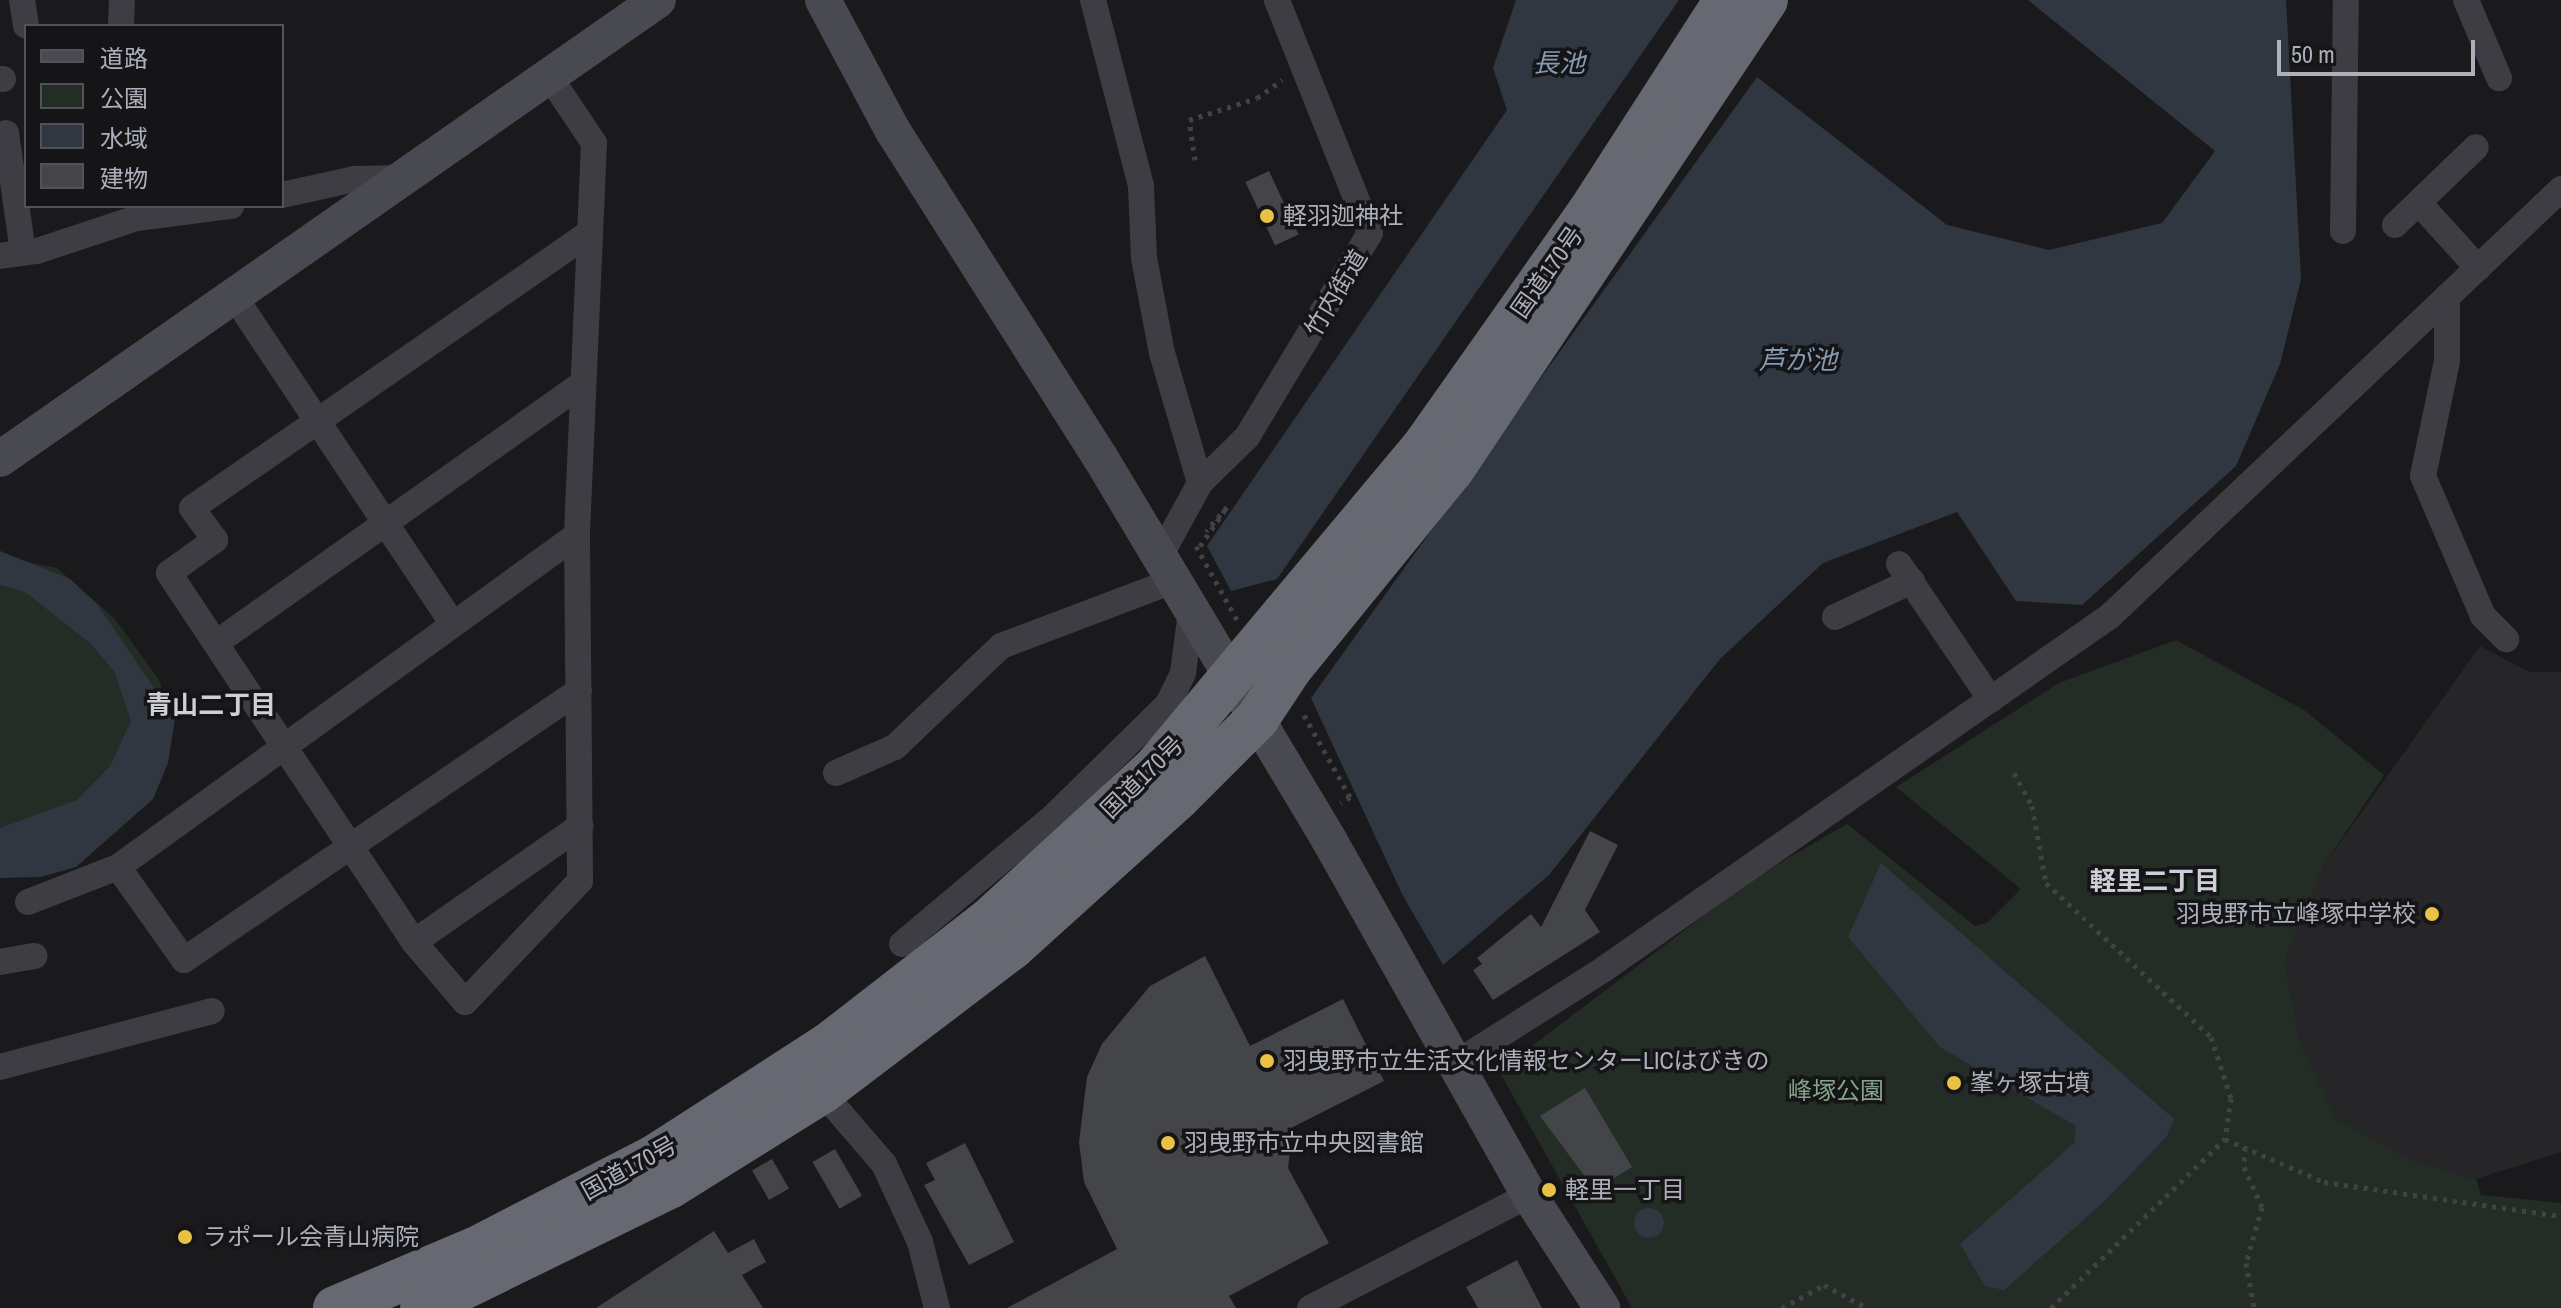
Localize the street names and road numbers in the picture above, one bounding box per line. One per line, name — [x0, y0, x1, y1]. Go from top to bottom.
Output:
street label: 国道170号 — [1505, 221, 1589, 323]
street label: 竹内街道 — [1299, 244, 1373, 342]
street label: 国道170号 — [1095, 730, 1189, 824]
street label: 国道170号 — [576, 1130, 682, 1206]

